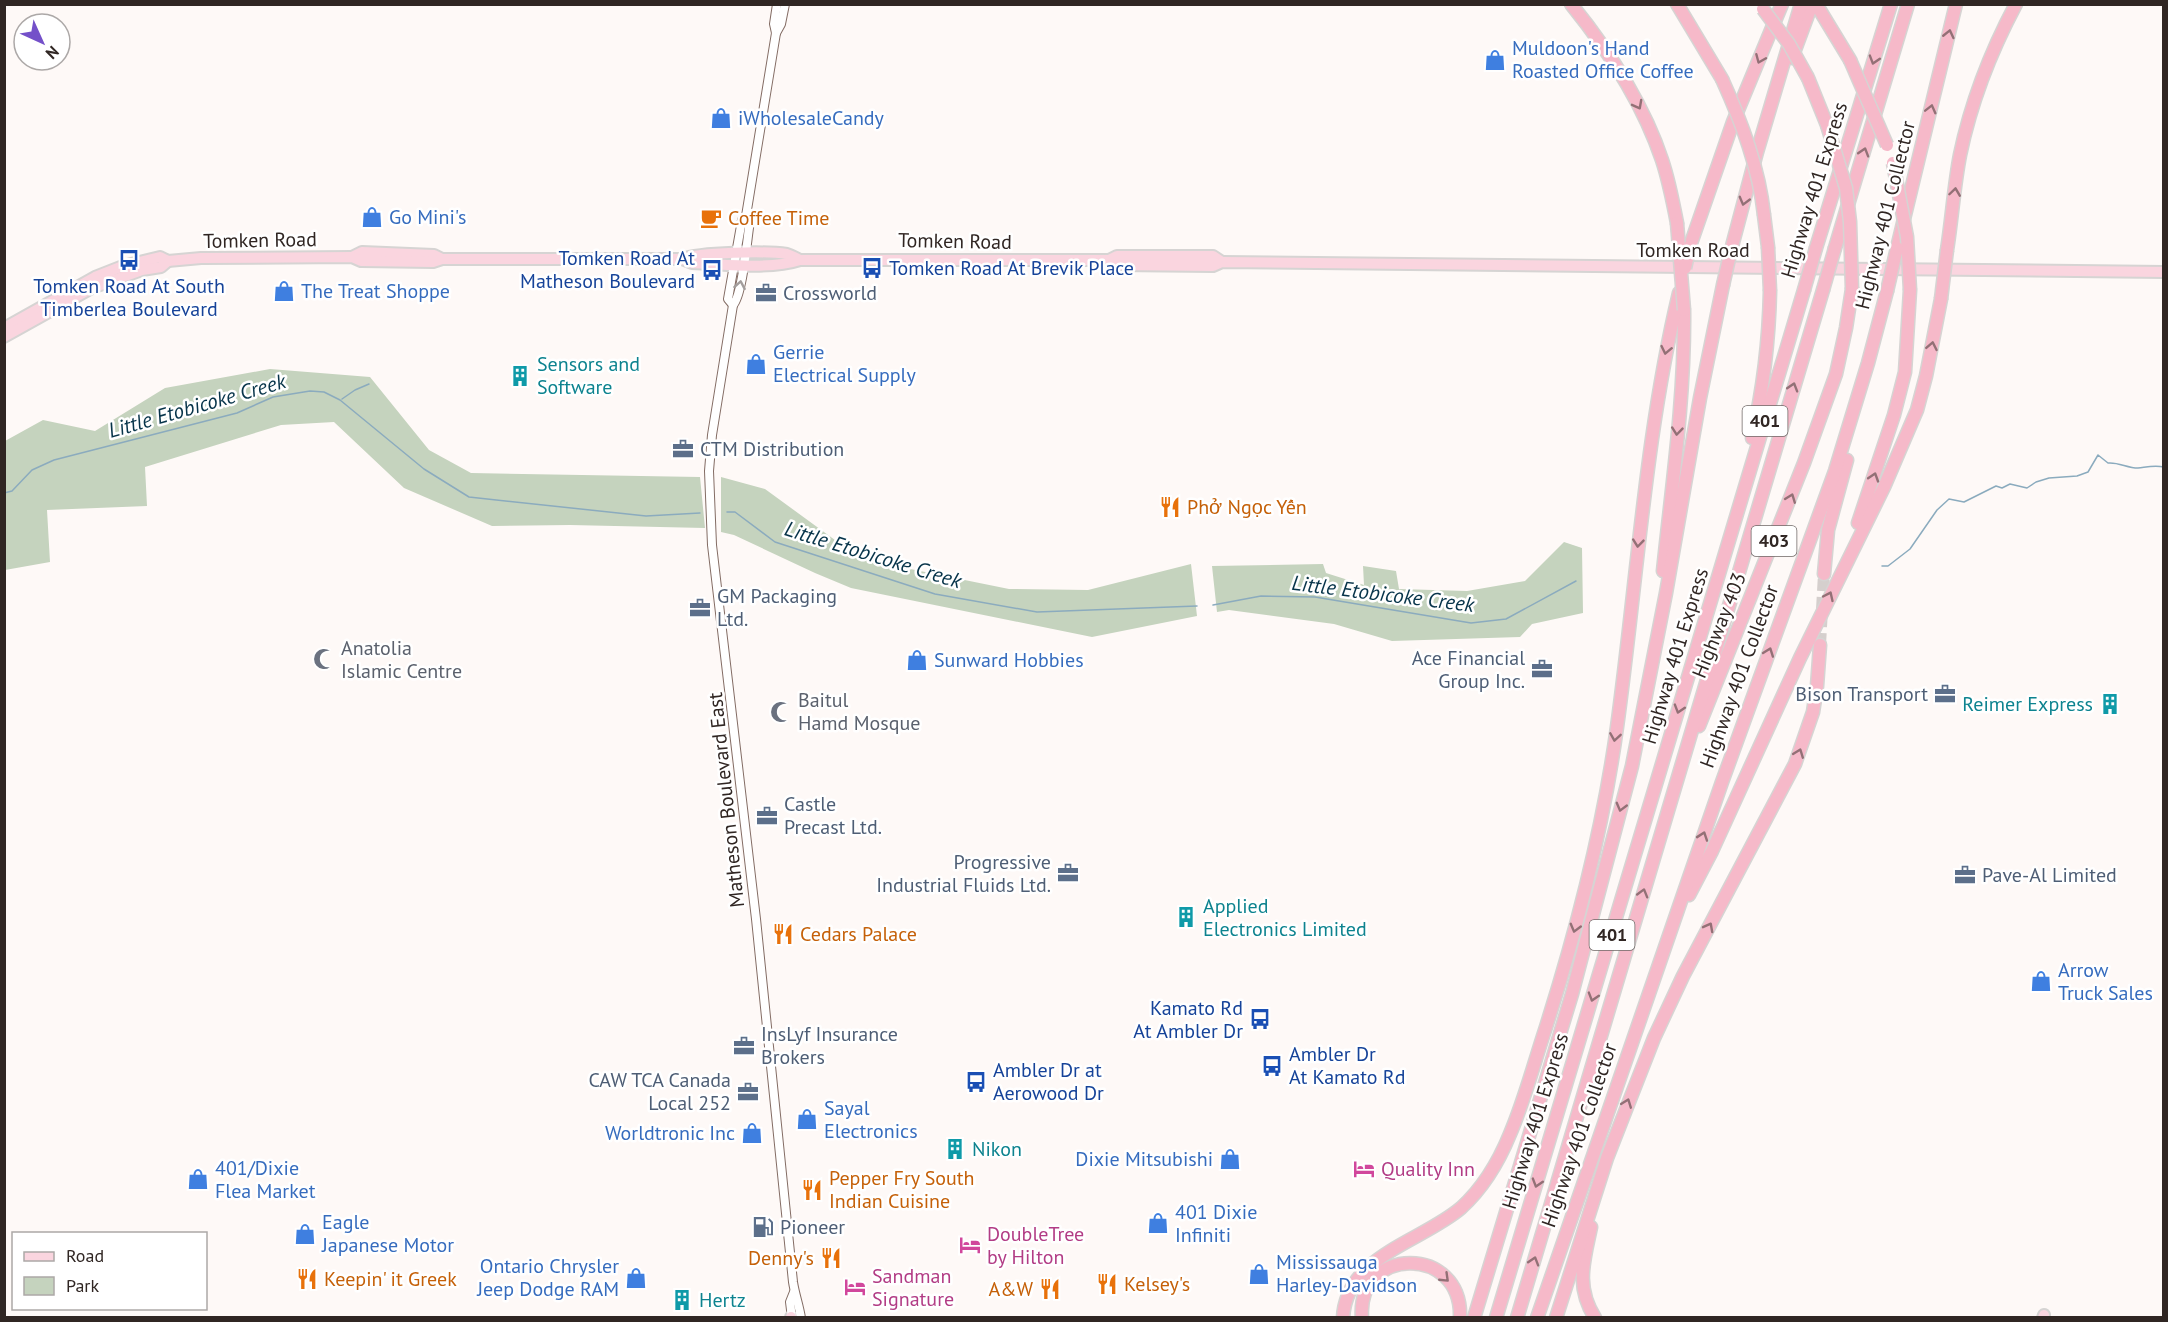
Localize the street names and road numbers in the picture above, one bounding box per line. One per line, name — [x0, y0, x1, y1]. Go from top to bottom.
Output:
street label: Highway 401 Express — [1775, 99, 1853, 281]
street label: Highway 401 Collector — [1849, 118, 1921, 312]
street label: Tomken Road — [203, 226, 317, 254]
street label: Tomken Road — [898, 227, 1012, 255]
street label: Tomken Road — [1636, 237, 1750, 263]
road number: 401 — [1742, 406, 1788, 436]
road number: 403 — [1752, 526, 1796, 556]
street label: Highway 401 Express — [1636, 565, 1714, 747]
street label: Highway 403 — [1686, 568, 1752, 682]
street label: Highway 401 Collector — [1694, 581, 1784, 771]
street label: Matheson Boulevard East — [702, 691, 750, 909]
road number: 401 — [1590, 920, 1634, 950]
street label: Highway 401 Express — [1496, 1030, 1574, 1212]
street label: Highway 401 Collector — [1535, 1039, 1623, 1231]

